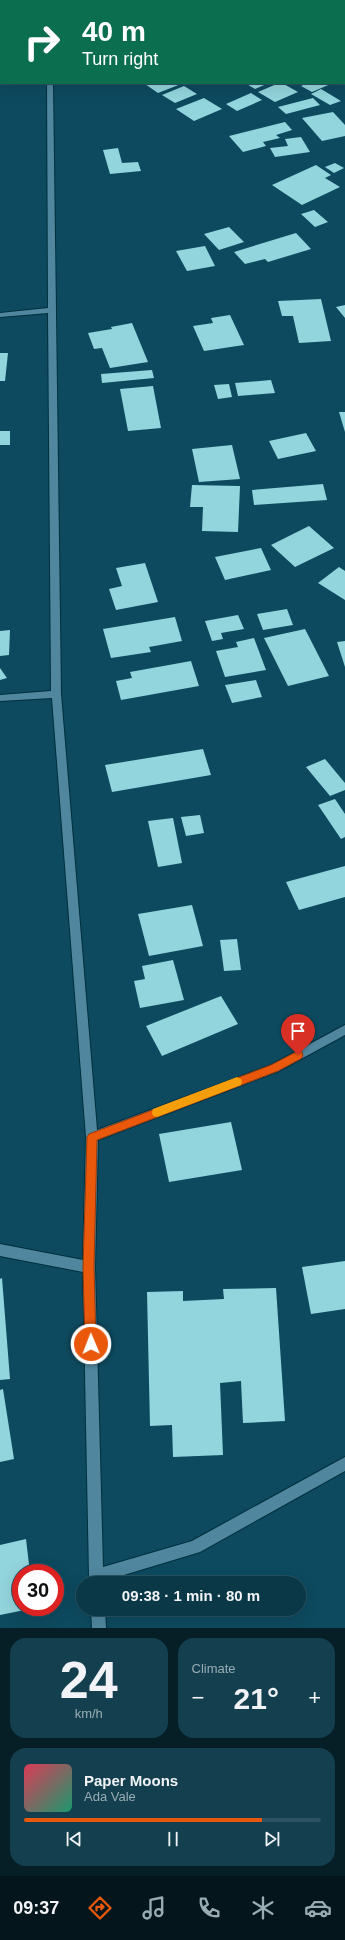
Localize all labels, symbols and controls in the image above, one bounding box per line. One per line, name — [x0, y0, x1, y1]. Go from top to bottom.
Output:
icon: right — [16, 16, 68, 68]
text: 40 m — [82, 16, 146, 47]
text: Turn right — [82, 49, 158, 69]
pin — [281, 1014, 315, 1055]
icon: arrive — [287, 1020, 309, 1042]
position arrow — [70, 1323, 112, 1365]
speed limit sign: 30 — [12, 1564, 64, 1616]
text: 09:38 · 1 min · 80 m — [122, 1587, 260, 1604]
text: 24 — [60, 1651, 118, 1709]
text: Climate — [192, 1661, 236, 1676]
text: 21° — [234, 1682, 279, 1715]
text: − — [192, 1685, 204, 1710]
text: + — [308, 1685, 321, 1710]
text: km/h — [75, 1706, 103, 1721]
text: Paper Moons — [84, 1772, 178, 1789]
text: Ada Vale — [84, 1789, 136, 1804]
icon: previous — [63, 1828, 85, 1850]
icon: pause — [162, 1828, 184, 1850]
icon: next — [261, 1828, 283, 1850]
icon: directions — [86, 1894, 114, 1922]
icon: music — [140, 1894, 168, 1922]
icon: phone — [195, 1894, 223, 1922]
icon: climate — [249, 1894, 277, 1922]
icon: car — [304, 1894, 332, 1922]
text: 09:37 — [13, 1898, 59, 1918]

